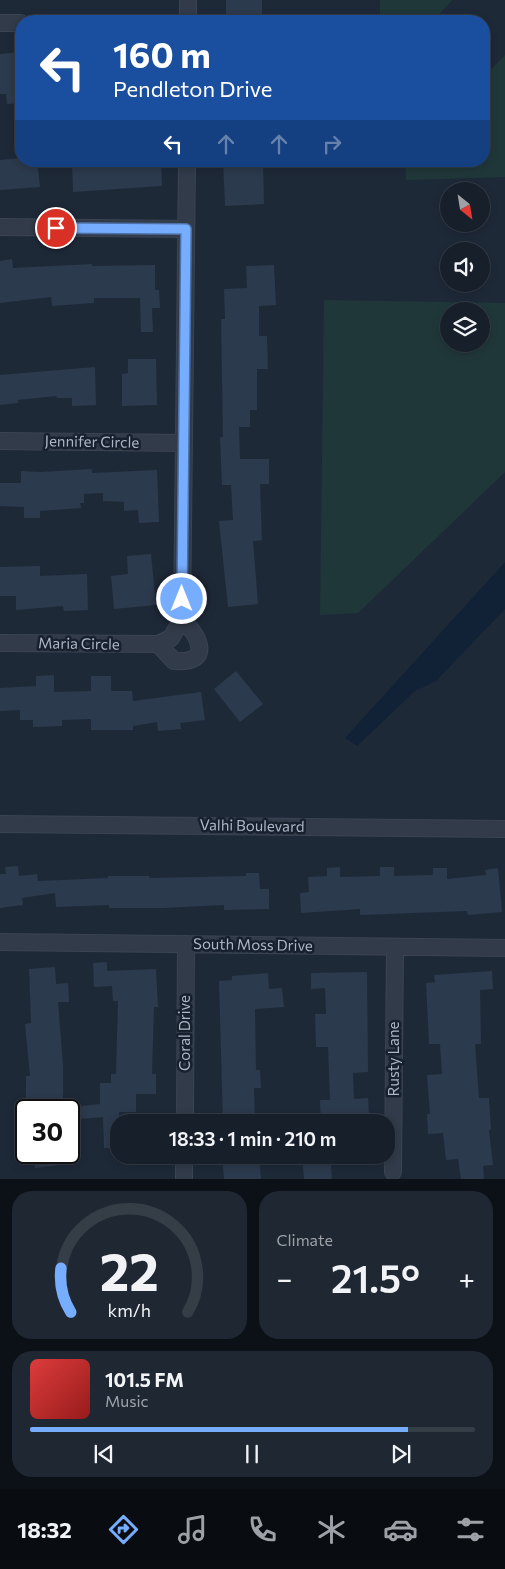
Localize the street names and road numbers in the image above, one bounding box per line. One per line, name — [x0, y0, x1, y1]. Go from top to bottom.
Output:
street label: Jennifer Circle — [45, 431, 140, 451]
street label: Maria Circle — [38, 633, 120, 653]
street label: Valhi Boulevard — [199, 815, 305, 835]
street label: South Moss Drive — [193, 934, 313, 954]
street label: Coral Drive — [175, 995, 193, 1071]
street label: Rusty Lane — [384, 1021, 402, 1096]

